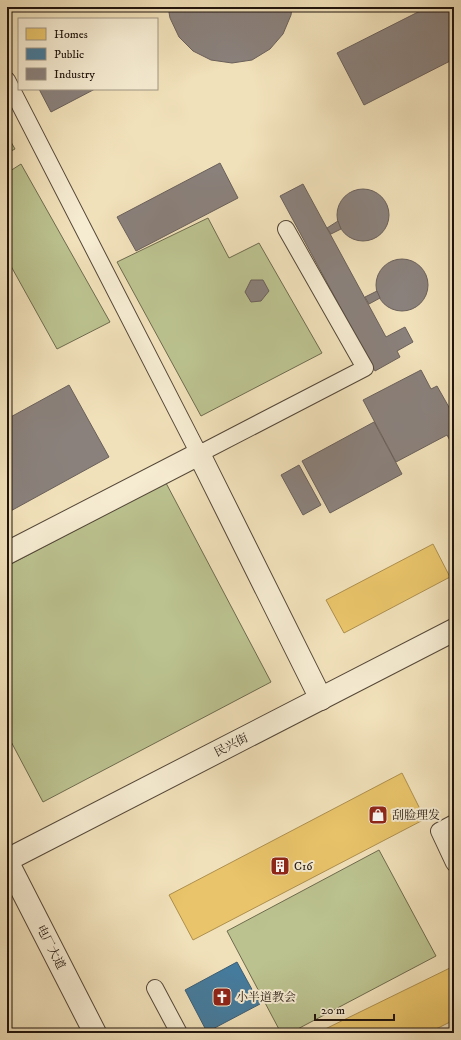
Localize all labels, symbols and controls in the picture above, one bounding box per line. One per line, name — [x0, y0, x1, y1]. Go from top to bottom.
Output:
legend — [18, 18, 158, 90]
text: Homes — [54, 27, 88, 42]
text: Public — [54, 47, 84, 62]
text: Industry — [54, 67, 95, 82]
street label: 民兴街 — [212, 730, 252, 760]
shop icon: 刮脸理发 — [367, 804, 389, 826]
place label: 刮脸理发 — [392, 808, 440, 823]
building icon: C16 — [269, 855, 291, 877]
place label: C16 — [294, 859, 313, 874]
street label: 电厂大道 — [33, 922, 68, 972]
church icon: 小半道教会 — [211, 986, 233, 1008]
place label: 小半道教会 — [236, 990, 296, 1005]
scale bar — [315, 996, 394, 1022]
text: 20 m — [321, 1003, 345, 1018]

